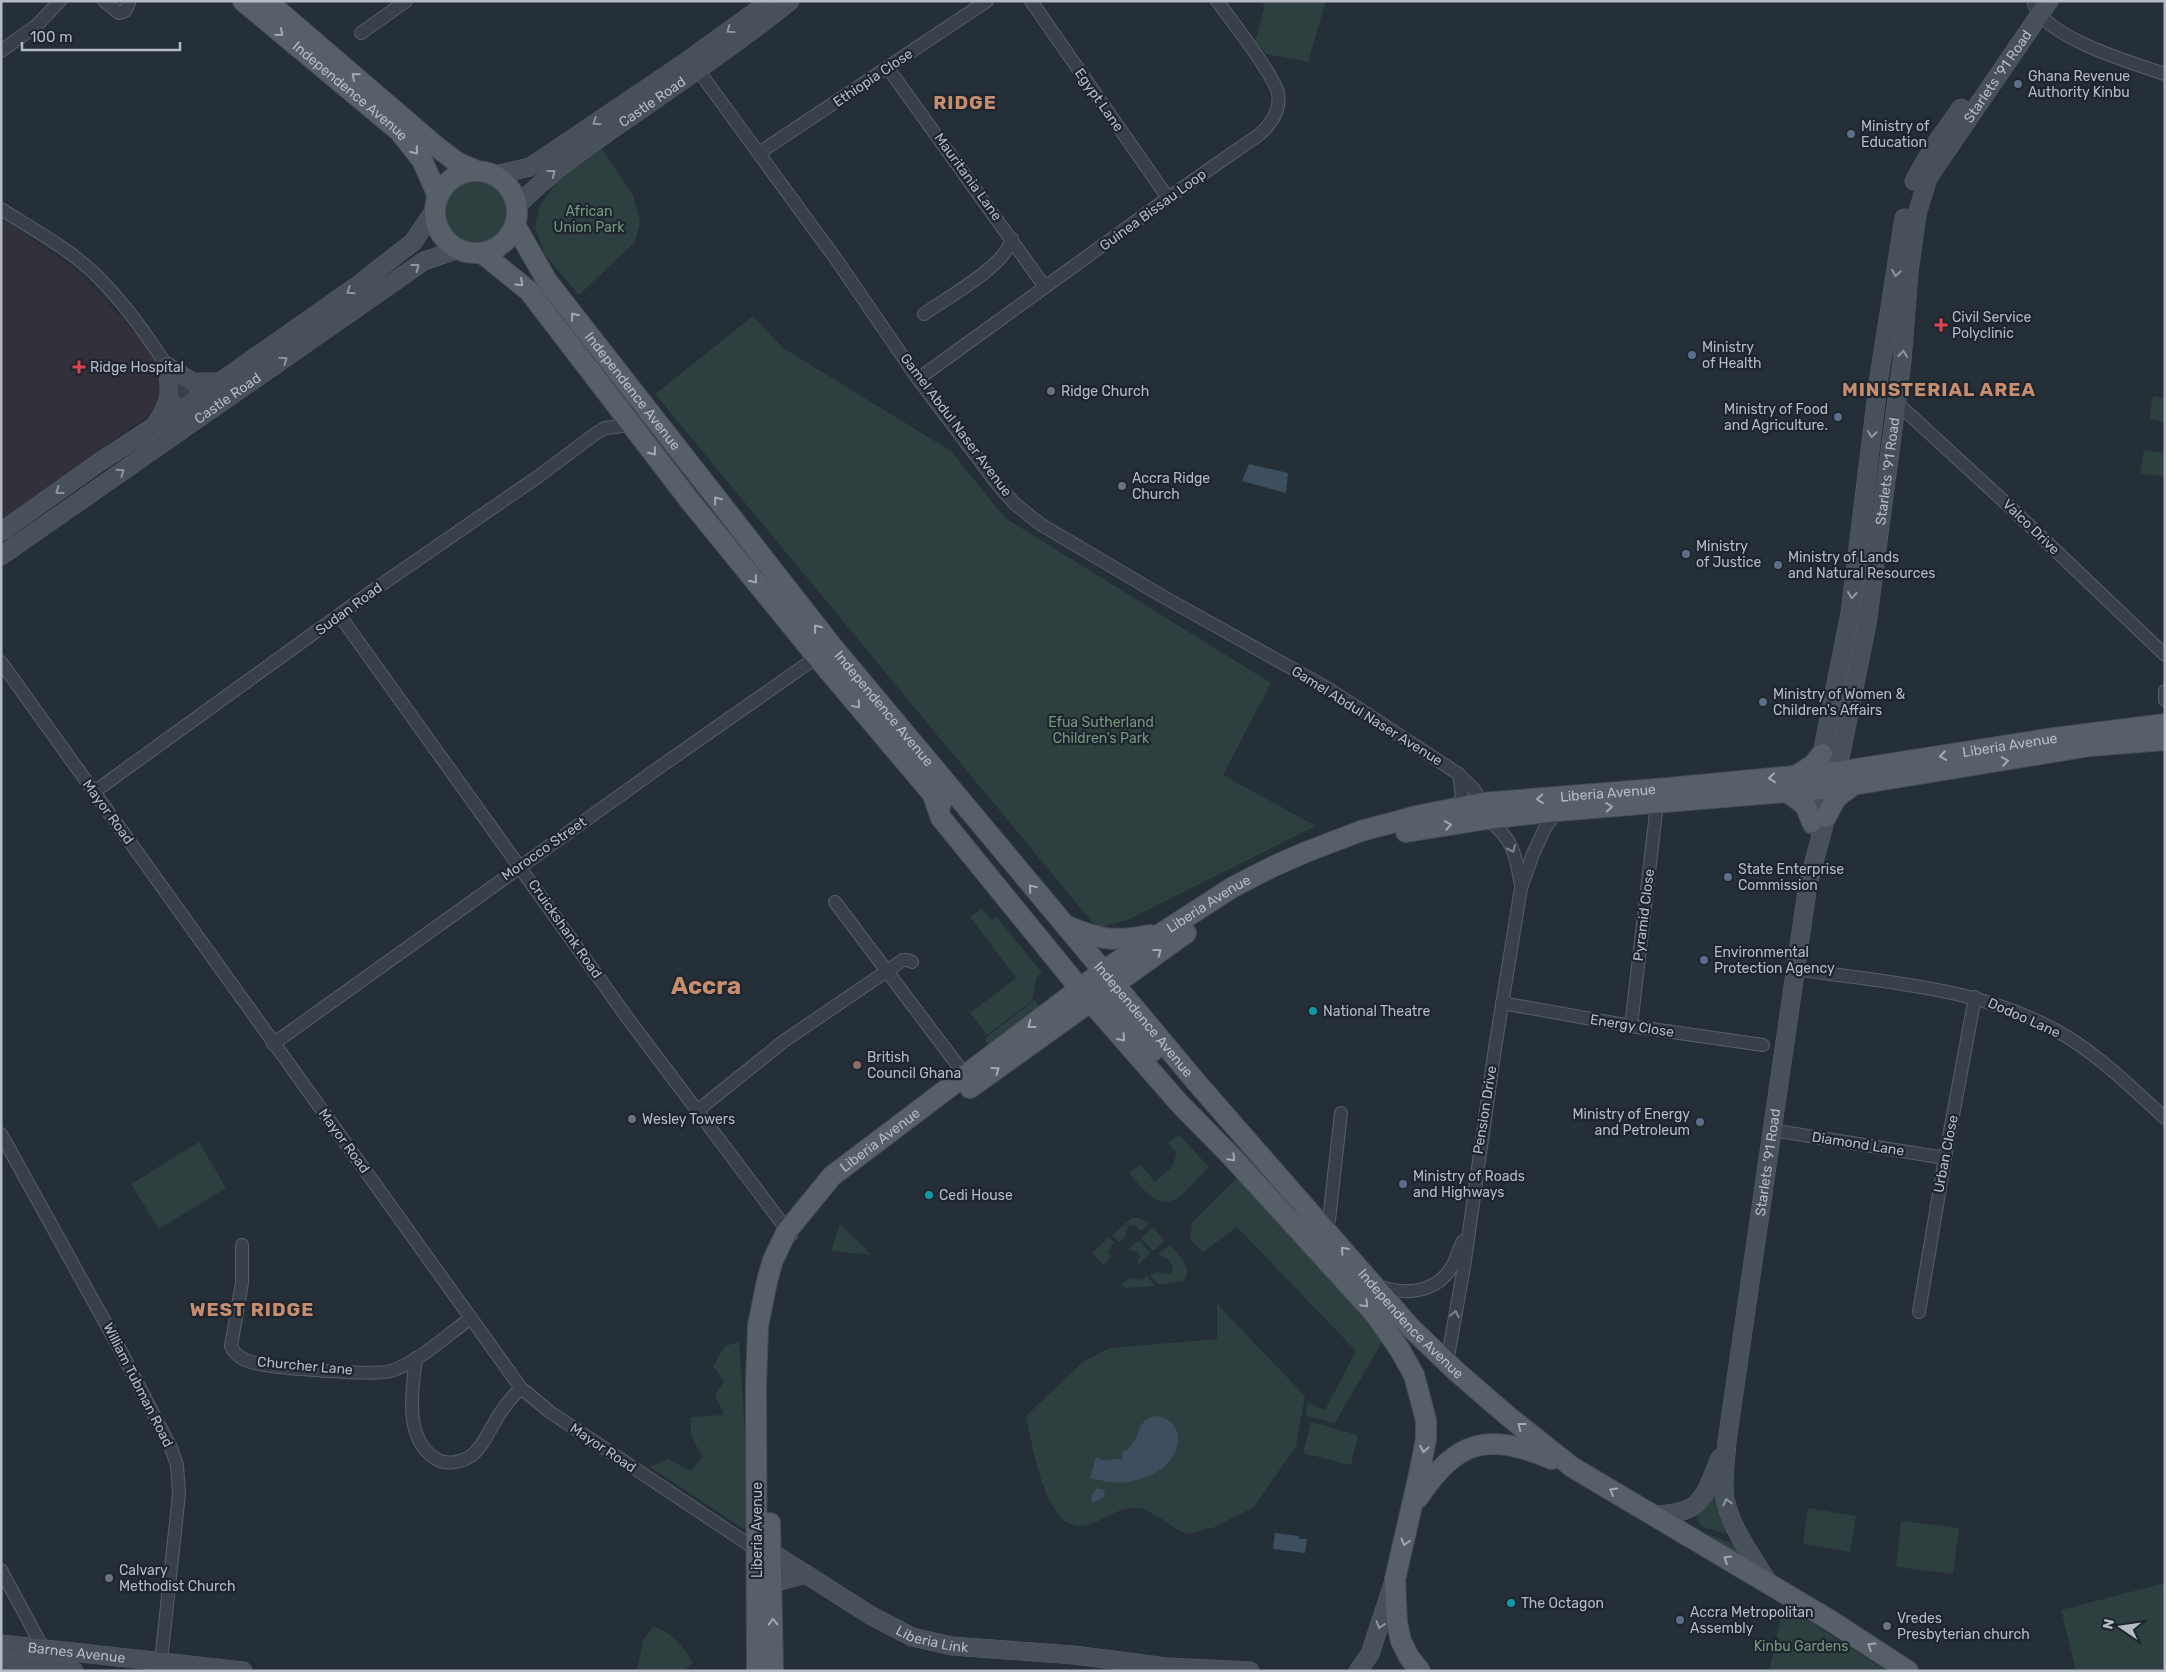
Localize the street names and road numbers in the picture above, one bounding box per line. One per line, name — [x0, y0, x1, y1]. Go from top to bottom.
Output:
street label: Starlets '91 Road — [1960, 27, 2035, 126]
street label: Independence Avenue — [289, 38, 412, 144]
street label: Ethiopia Close — [830, 45, 916, 111]
street label: Egypt Lane — [1071, 65, 1127, 135]
street label: Castle Road — [615, 73, 689, 131]
street label: Mauritania Lane — [931, 130, 1006, 224]
street label: Guinea Bissau Loop — [1096, 166, 1210, 254]
street label: Independence Avenue — [581, 328, 684, 454]
street label: Gamel Abdul Naser Avenue — [897, 350, 1015, 500]
street label: Castle Road — [191, 369, 264, 427]
street label: Starlets '91 Road — [1872, 416, 1903, 526]
street label: Valco Drive — [1999, 496, 2063, 558]
street label: Sudan Road — [312, 579, 386, 639]
street label: Independence Avenue — [831, 647, 937, 770]
street label: Gamel Abdul Naser Avenue — [1288, 662, 1446, 770]
street label: Liberia Avenue — [1961, 729, 2058, 761]
street label: Mayor Road — [79, 776, 137, 848]
street label: Liberia Avenue — [1559, 781, 1657, 805]
street label: Morocco Street — [498, 813, 590, 885]
street label: Pyramid Close — [1630, 868, 1658, 962]
street label: Liberia Avenue — [1163, 871, 1253, 936]
street label: Cruickshank Road — [525, 876, 605, 982]
street label: Independence Avenue — [1091, 958, 1197, 1081]
street label: Dodoo Lane — [1985, 994, 2063, 1042]
street label: Energy Close — [1589, 1011, 1675, 1041]
street label: Pension Drive — [1470, 1064, 1500, 1155]
street label: Liberia Avenue — [836, 1104, 923, 1176]
street label: Mayor Road — [315, 1105, 373, 1177]
street label: Starlets '91 Road — [1751, 1107, 1784, 1217]
street label: Urban Close — [1930, 1114, 1962, 1194]
street label: Diamond Lane — [1811, 1128, 1906, 1160]
street label: Independence Avenue — [1355, 1265, 1467, 1382]
street label: William Tubman Road — [99, 1320, 177, 1450]
street label: Churcher Lane — [256, 1353, 354, 1379]
street label: Mayor Road — [567, 1420, 639, 1476]
street label: Liberia Avenue — [749, 1482, 766, 1578]
street label: Liberia Link — [893, 1622, 970, 1656]
street label: Barnes Avenue — [27, 1639, 126, 1666]

